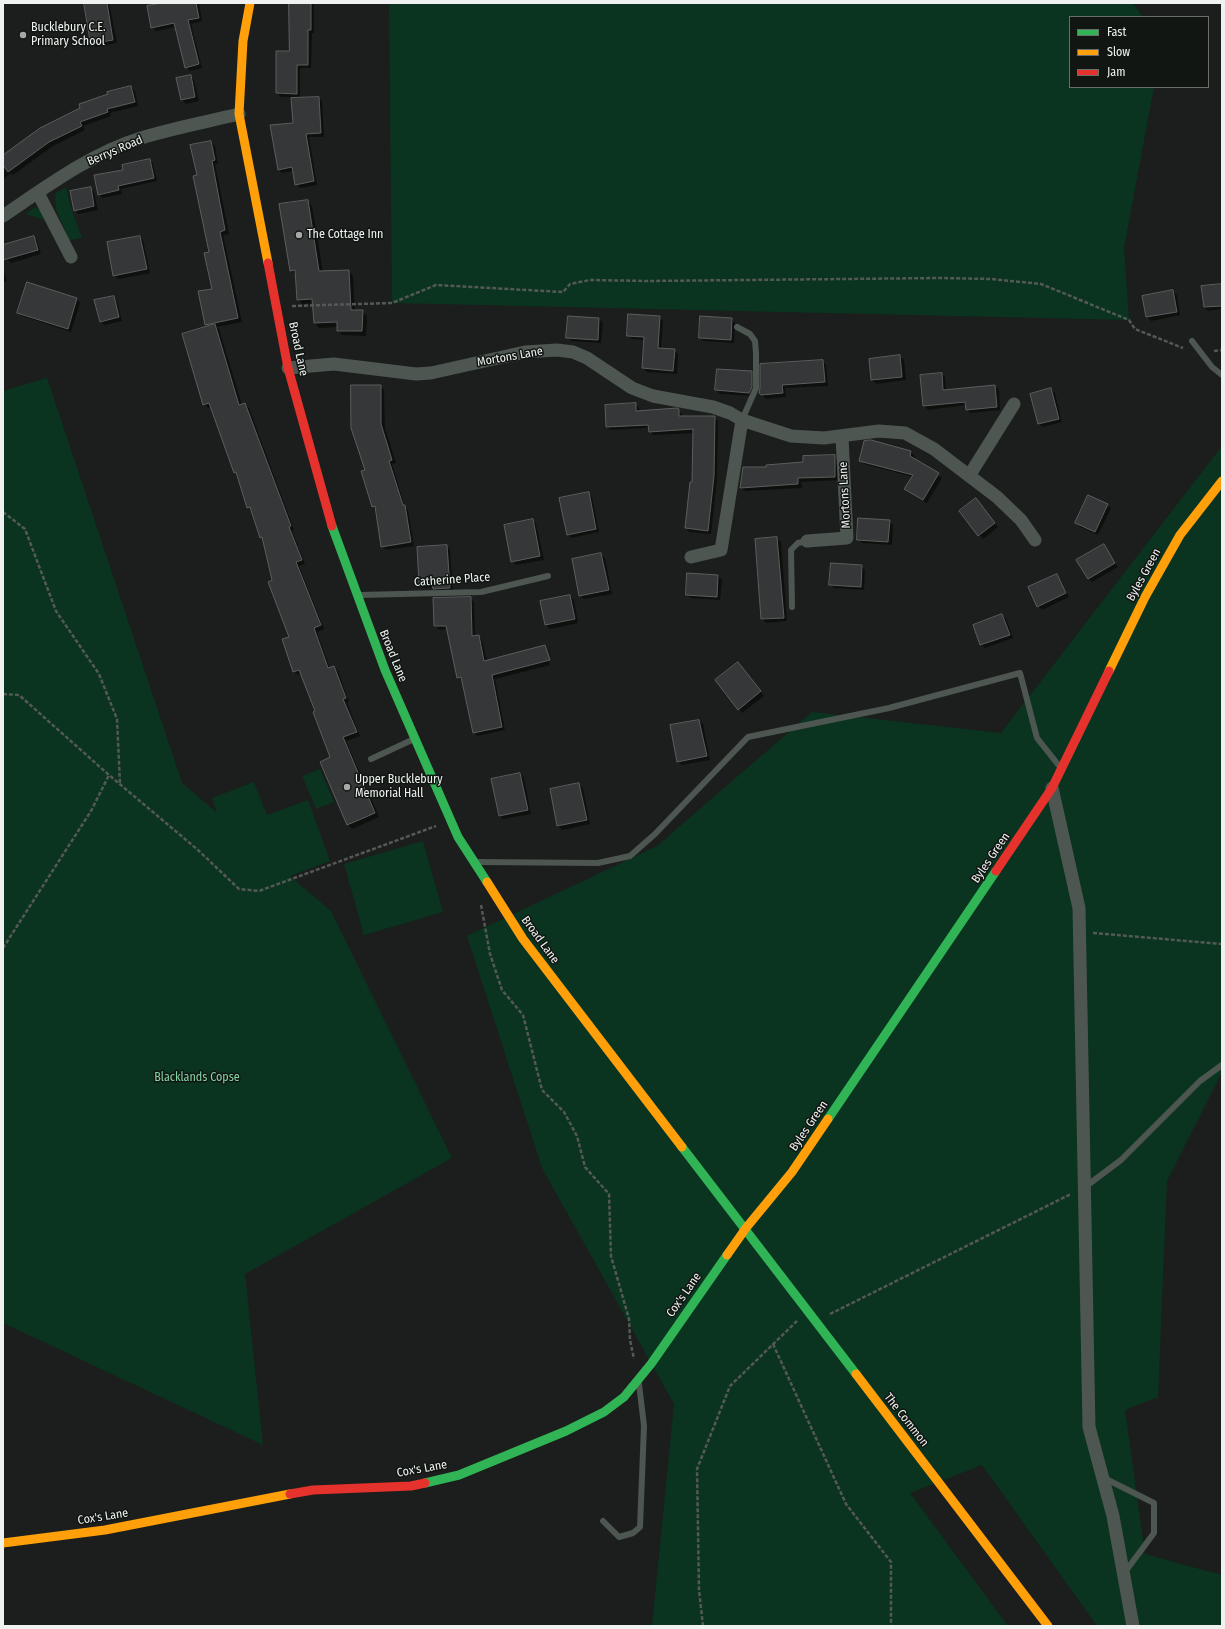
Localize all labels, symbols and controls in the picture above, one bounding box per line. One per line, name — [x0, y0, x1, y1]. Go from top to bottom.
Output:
legend — [1069, 16, 1209, 88]
place label: Bucklebury C.E. Primary School — [31, 21, 105, 49]
text: Fast — [1107, 25, 1126, 39]
marker: Bucklebury C.E. Primary School — [18, 30, 28, 40]
text: Slow — [1107, 45, 1130, 59]
text: Jam — [1107, 65, 1125, 79]
street label: Berrys Road — [85, 133, 145, 169]
place label: The Cottage Inn — [307, 228, 383, 242]
marker: The Cottage Inn — [294, 230, 304, 240]
street label: Broad Lane — [285, 321, 311, 377]
street label: Mortons Lane — [476, 344, 544, 370]
street label: Mortons Lane — [836, 461, 854, 529]
street label: Byles Green — [1124, 546, 1164, 604]
street label: Catherine Place — [413, 570, 491, 590]
street label: Broad Lane — [376, 628, 410, 684]
place label: Upper Bucklebury Memorial Hall — [355, 773, 443, 801]
marker: Upper Bucklebury Memorial Hall — [342, 782, 352, 792]
street label: Byles Green — [969, 830, 1013, 886]
street label: Broad Lane — [518, 913, 562, 967]
park label: Blacklands Copse — [154, 1071, 240, 1085]
street label: Byles Green — [787, 1098, 831, 1154]
street label: Cox's Lane — [663, 1270, 705, 1320]
street label: The Common — [881, 1390, 931, 1450]
street label: Cox's Lane — [396, 1457, 448, 1481]
street label: Cox's Lane — [77, 1506, 129, 1528]

